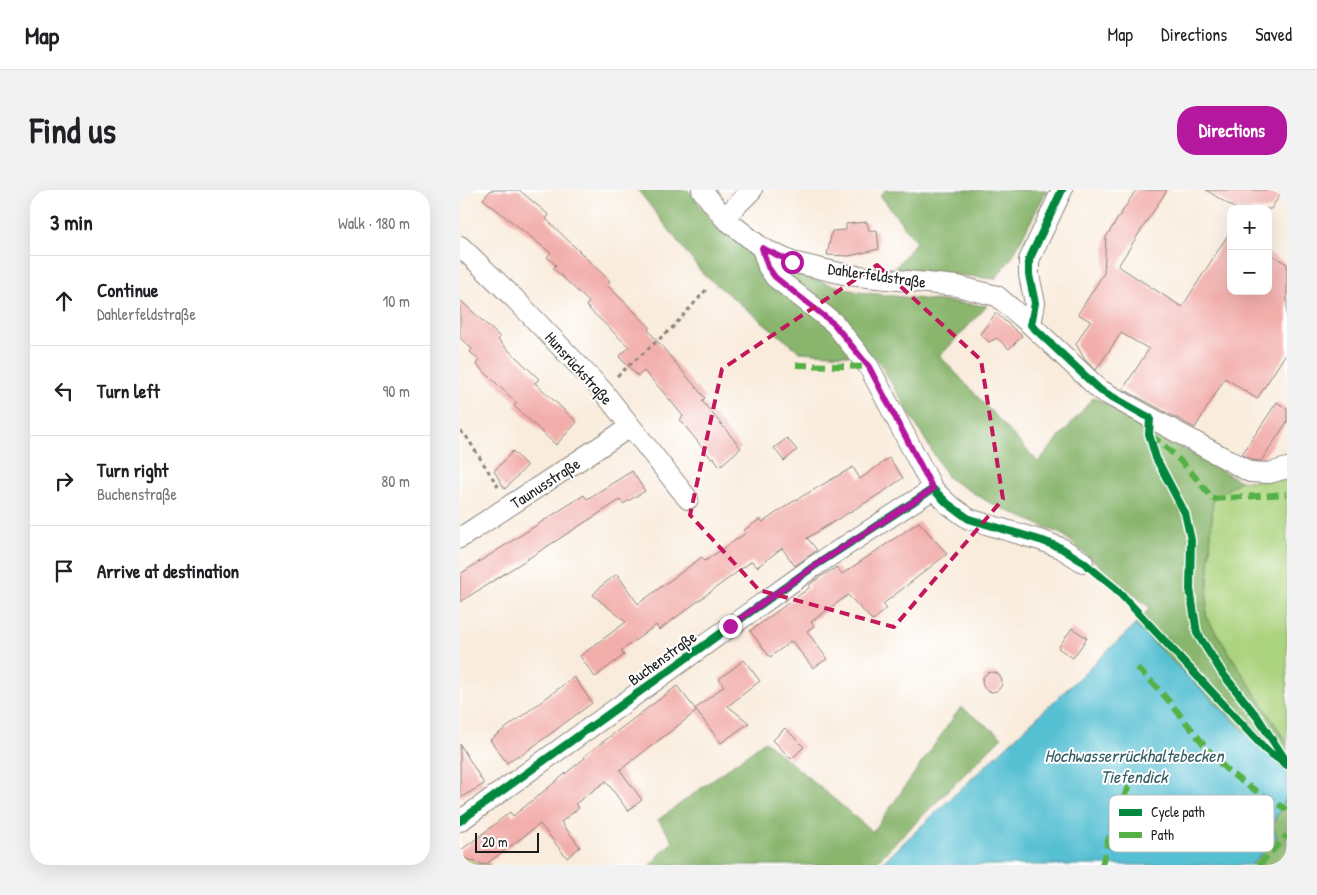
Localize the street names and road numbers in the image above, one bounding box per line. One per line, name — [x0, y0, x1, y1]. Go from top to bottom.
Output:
street label: Dahlerfeldstraße — [826, 257, 928, 293]
street label: Hunsrückstraße — [540, 327, 618, 410]
street label: Taunusstraße — [506, 452, 585, 514]
street label: Buchenstraße — [623, 625, 701, 690]

